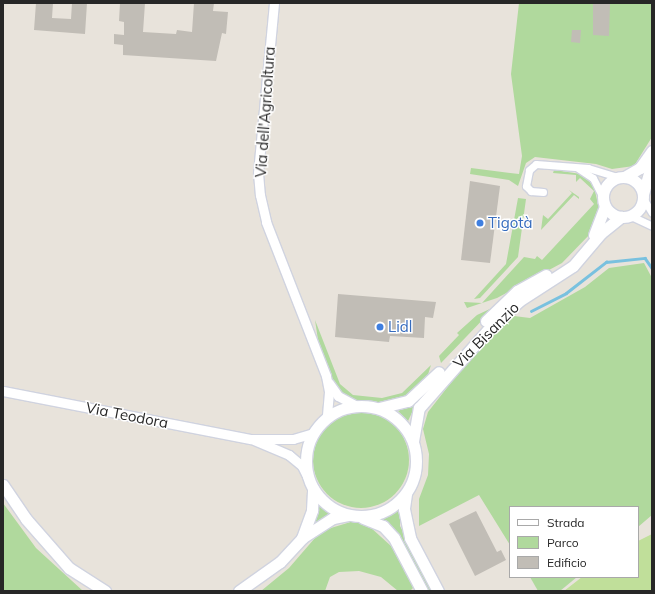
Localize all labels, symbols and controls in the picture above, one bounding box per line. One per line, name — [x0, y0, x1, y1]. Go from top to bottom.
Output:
street label: Via dell'Agricoltura — [251, 46, 279, 178]
place label: Tigotà — [488, 214, 532, 232]
marker: Tigotà — [475, 218, 485, 228]
street label: Via Bisanzio — [449, 298, 523, 372]
place label: Lidl — [388, 318, 412, 336]
marker: Lidl — [375, 322, 385, 332]
street label: Via Teodora — [84, 398, 170, 432]
legend — [509, 506, 639, 578]
text: Strada — [547, 515, 585, 530]
text: Parco — [547, 535, 579, 550]
text: Edificio — [547, 555, 587, 570]

